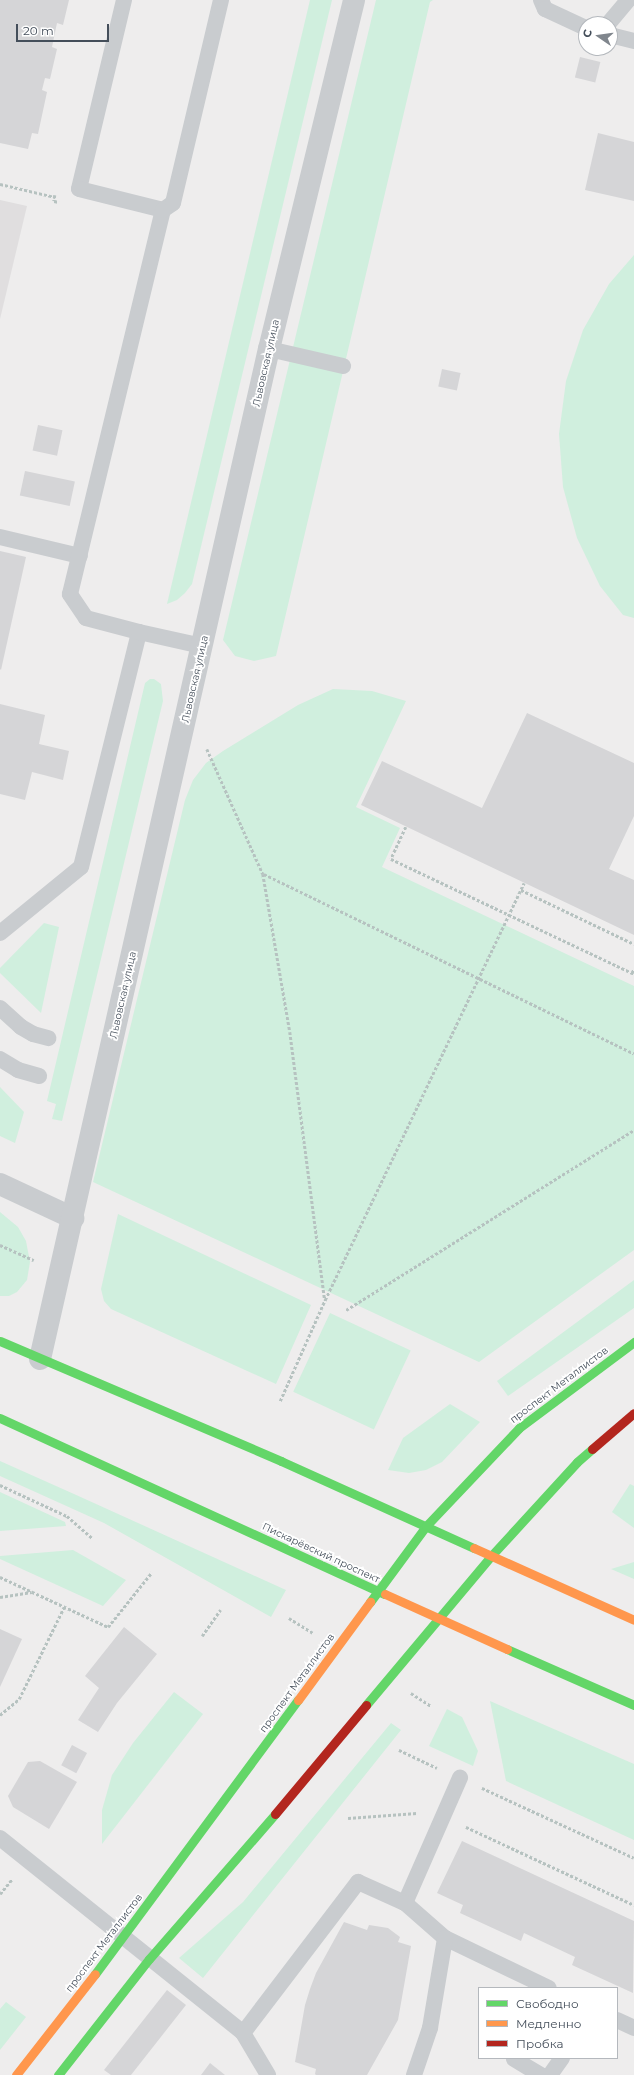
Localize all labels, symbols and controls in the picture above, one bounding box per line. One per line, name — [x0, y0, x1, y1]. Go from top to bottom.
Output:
scale bar — [18, 16, 111, 42]
north arrow — [578, 16, 618, 56]
text: 20 m — [23, 23, 54, 38]
text: С — [580, 28, 595, 39]
street label: Львовская улица — [250, 318, 282, 408]
street label: Львовская улица — [179, 634, 211, 724]
street label: Львовская улица — [107, 950, 139, 1040]
street label: проспект Металлистов — [508, 1344, 610, 1426]
street label: Пискарёвский проспект — [260, 1520, 382, 1586]
street label: проспект Металлистов — [257, 1631, 337, 1735]
street label: проспект Металлистов — [63, 1892, 145, 1994]
legend — [478, 1987, 618, 2059]
text: Свободно — [516, 1996, 579, 2011]
text: Медленно — [516, 2016, 581, 2031]
text: Пробка — [516, 2036, 564, 2051]

